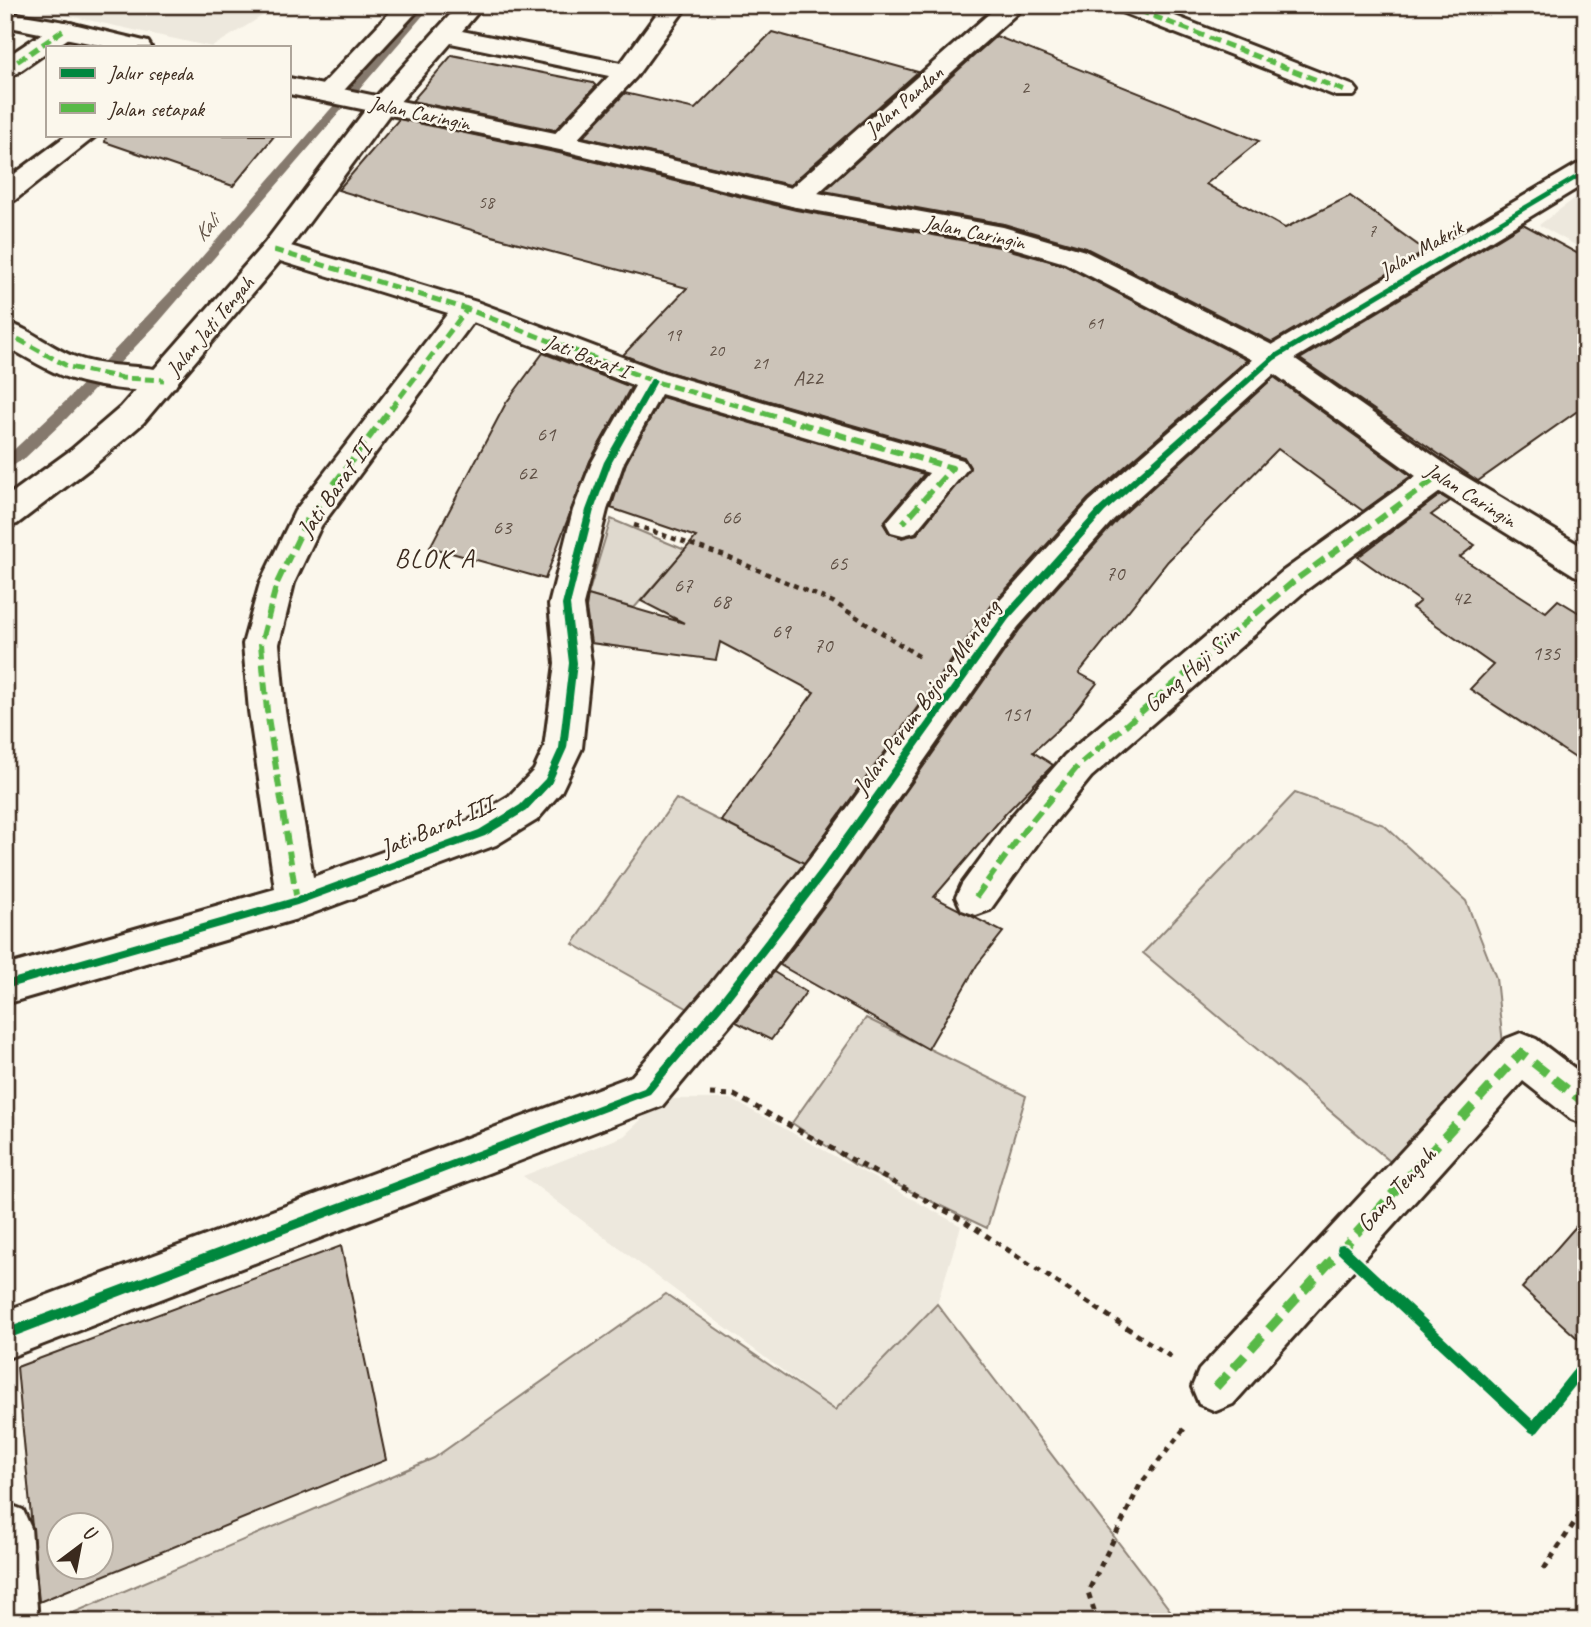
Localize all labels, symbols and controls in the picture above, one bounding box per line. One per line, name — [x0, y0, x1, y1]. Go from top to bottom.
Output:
legend — [46, 46, 290, 136]
street label: Jalan Pandan — [859, 59, 949, 143]
text: Jalur sepeda — [107, 60, 194, 86]
house number: 2 — [1021, 76, 1031, 98]
street label: Jalan Caringin — [366, 89, 474, 137]
text: Jalan setapak — [107, 96, 205, 122]
house number: 58 — [478, 191, 496, 213]
water label: Kali — [188, 206, 228, 246]
street label: Jalan Caringin — [921, 208, 1029, 256]
street label: Jalan Makrik — [1374, 214, 1469, 284]
house number: 7 — [1368, 220, 1377, 242]
street label: Jalan Jati Tengah — [160, 270, 260, 382]
house number: 61 — [1087, 312, 1104, 334]
house number: 19 — [665, 324, 683, 346]
street label: Jati Barat I — [540, 328, 637, 386]
house number: 20 — [708, 339, 726, 361]
house number: 21 — [752, 352, 769, 374]
house number: A22 — [793, 365, 824, 391]
house number: 61 — [537, 421, 557, 447]
street label: Jati Barat II — [289, 431, 381, 544]
street label: Jalan Caringin — [1420, 456, 1523, 534]
house number: 62 — [518, 460, 538, 486]
house number: 66 — [722, 504, 741, 530]
house number: 63 — [493, 514, 513, 540]
district label: BLOK A — [394, 542, 476, 575]
house number: 65 — [829, 550, 849, 576]
house number: 70 — [1106, 560, 1126, 586]
house number: 67 — [674, 572, 694, 598]
house number: 42 — [1452, 585, 1472, 611]
house number: 68 — [712, 588, 733, 614]
street label: Jalan Perum Bojong Menteng — [845, 592, 1008, 801]
house number: 69 — [772, 618, 792, 644]
street label: Gang Haji Siin — [1137, 619, 1246, 719]
house number: 70 — [814, 632, 834, 658]
house number: 135 — [1532, 640, 1562, 666]
house number: 151 — [1002, 701, 1032, 727]
street label: Jati Barat III — [375, 787, 502, 864]
street label: Gang Tengah — [1350, 1139, 1443, 1238]
north arrow — [46, 1512, 116, 1582]
text: U — [78, 1520, 102, 1547]

